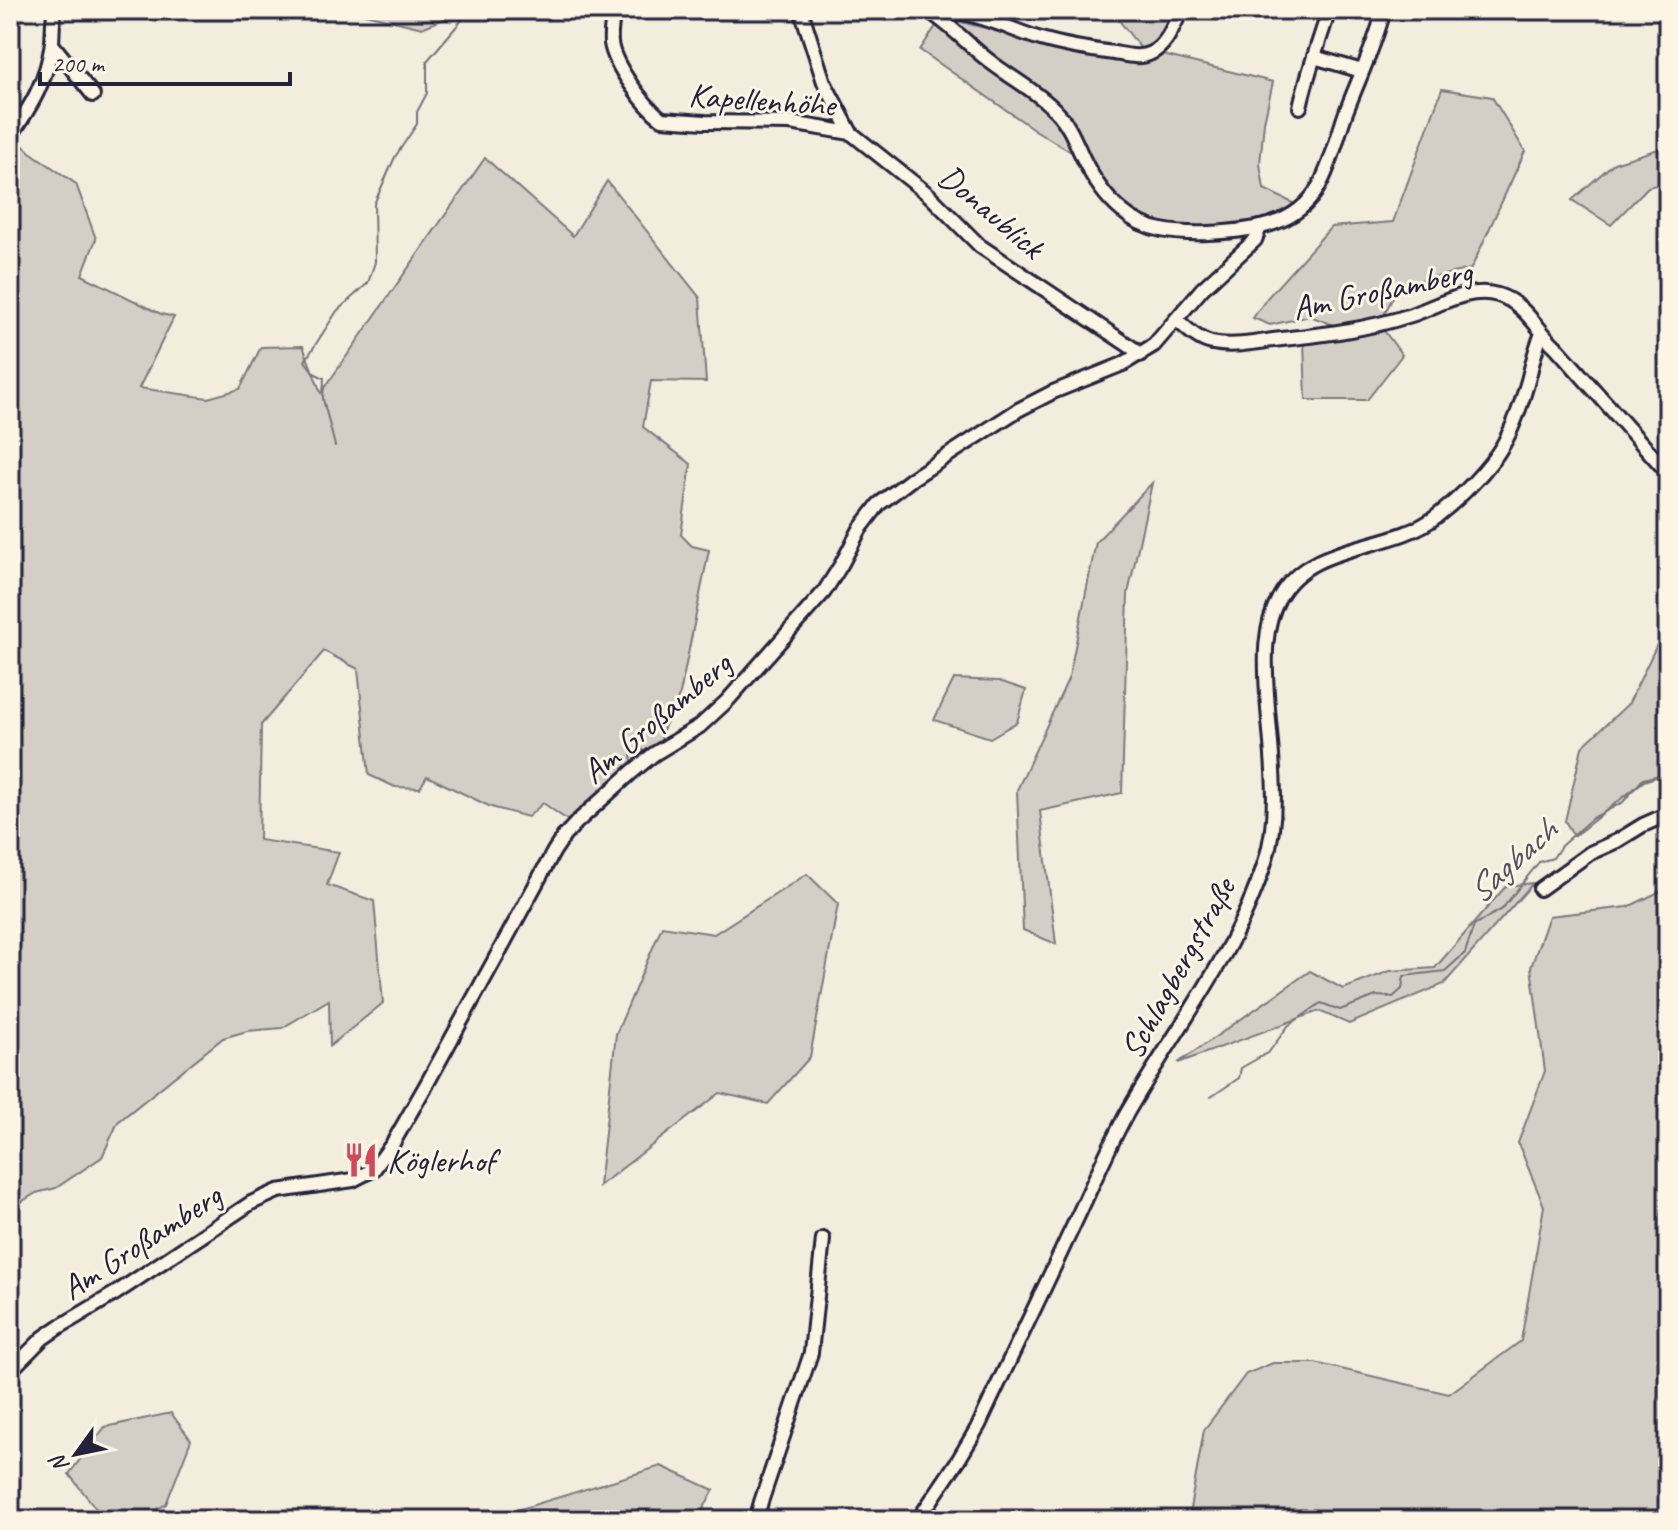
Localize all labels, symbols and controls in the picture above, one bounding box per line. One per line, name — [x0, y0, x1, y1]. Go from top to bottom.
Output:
scale bar — [40, 36, 290, 86]
text: 200 m — [52, 49, 106, 79]
street label: Kapellenhöhe — [687, 73, 839, 126]
street label: Donaublick — [930, 155, 1055, 270]
street label: Am Großamberg — [1288, 249, 1478, 330]
street label: Am Großamberg — [573, 641, 742, 793]
water label: Sagbach — [1457, 806, 1569, 913]
street label: Schlagbergstraße — [1110, 868, 1246, 1066]
place label: Köglerhof — [387, 1139, 502, 1182]
restaurant icon: Köglerhof — [342, 1141, 380, 1179]
street label: Am Großamberg — [53, 1173, 231, 1309]
north arrow — [36, 1414, 116, 1494]
text: N — [43, 1448, 76, 1478]

